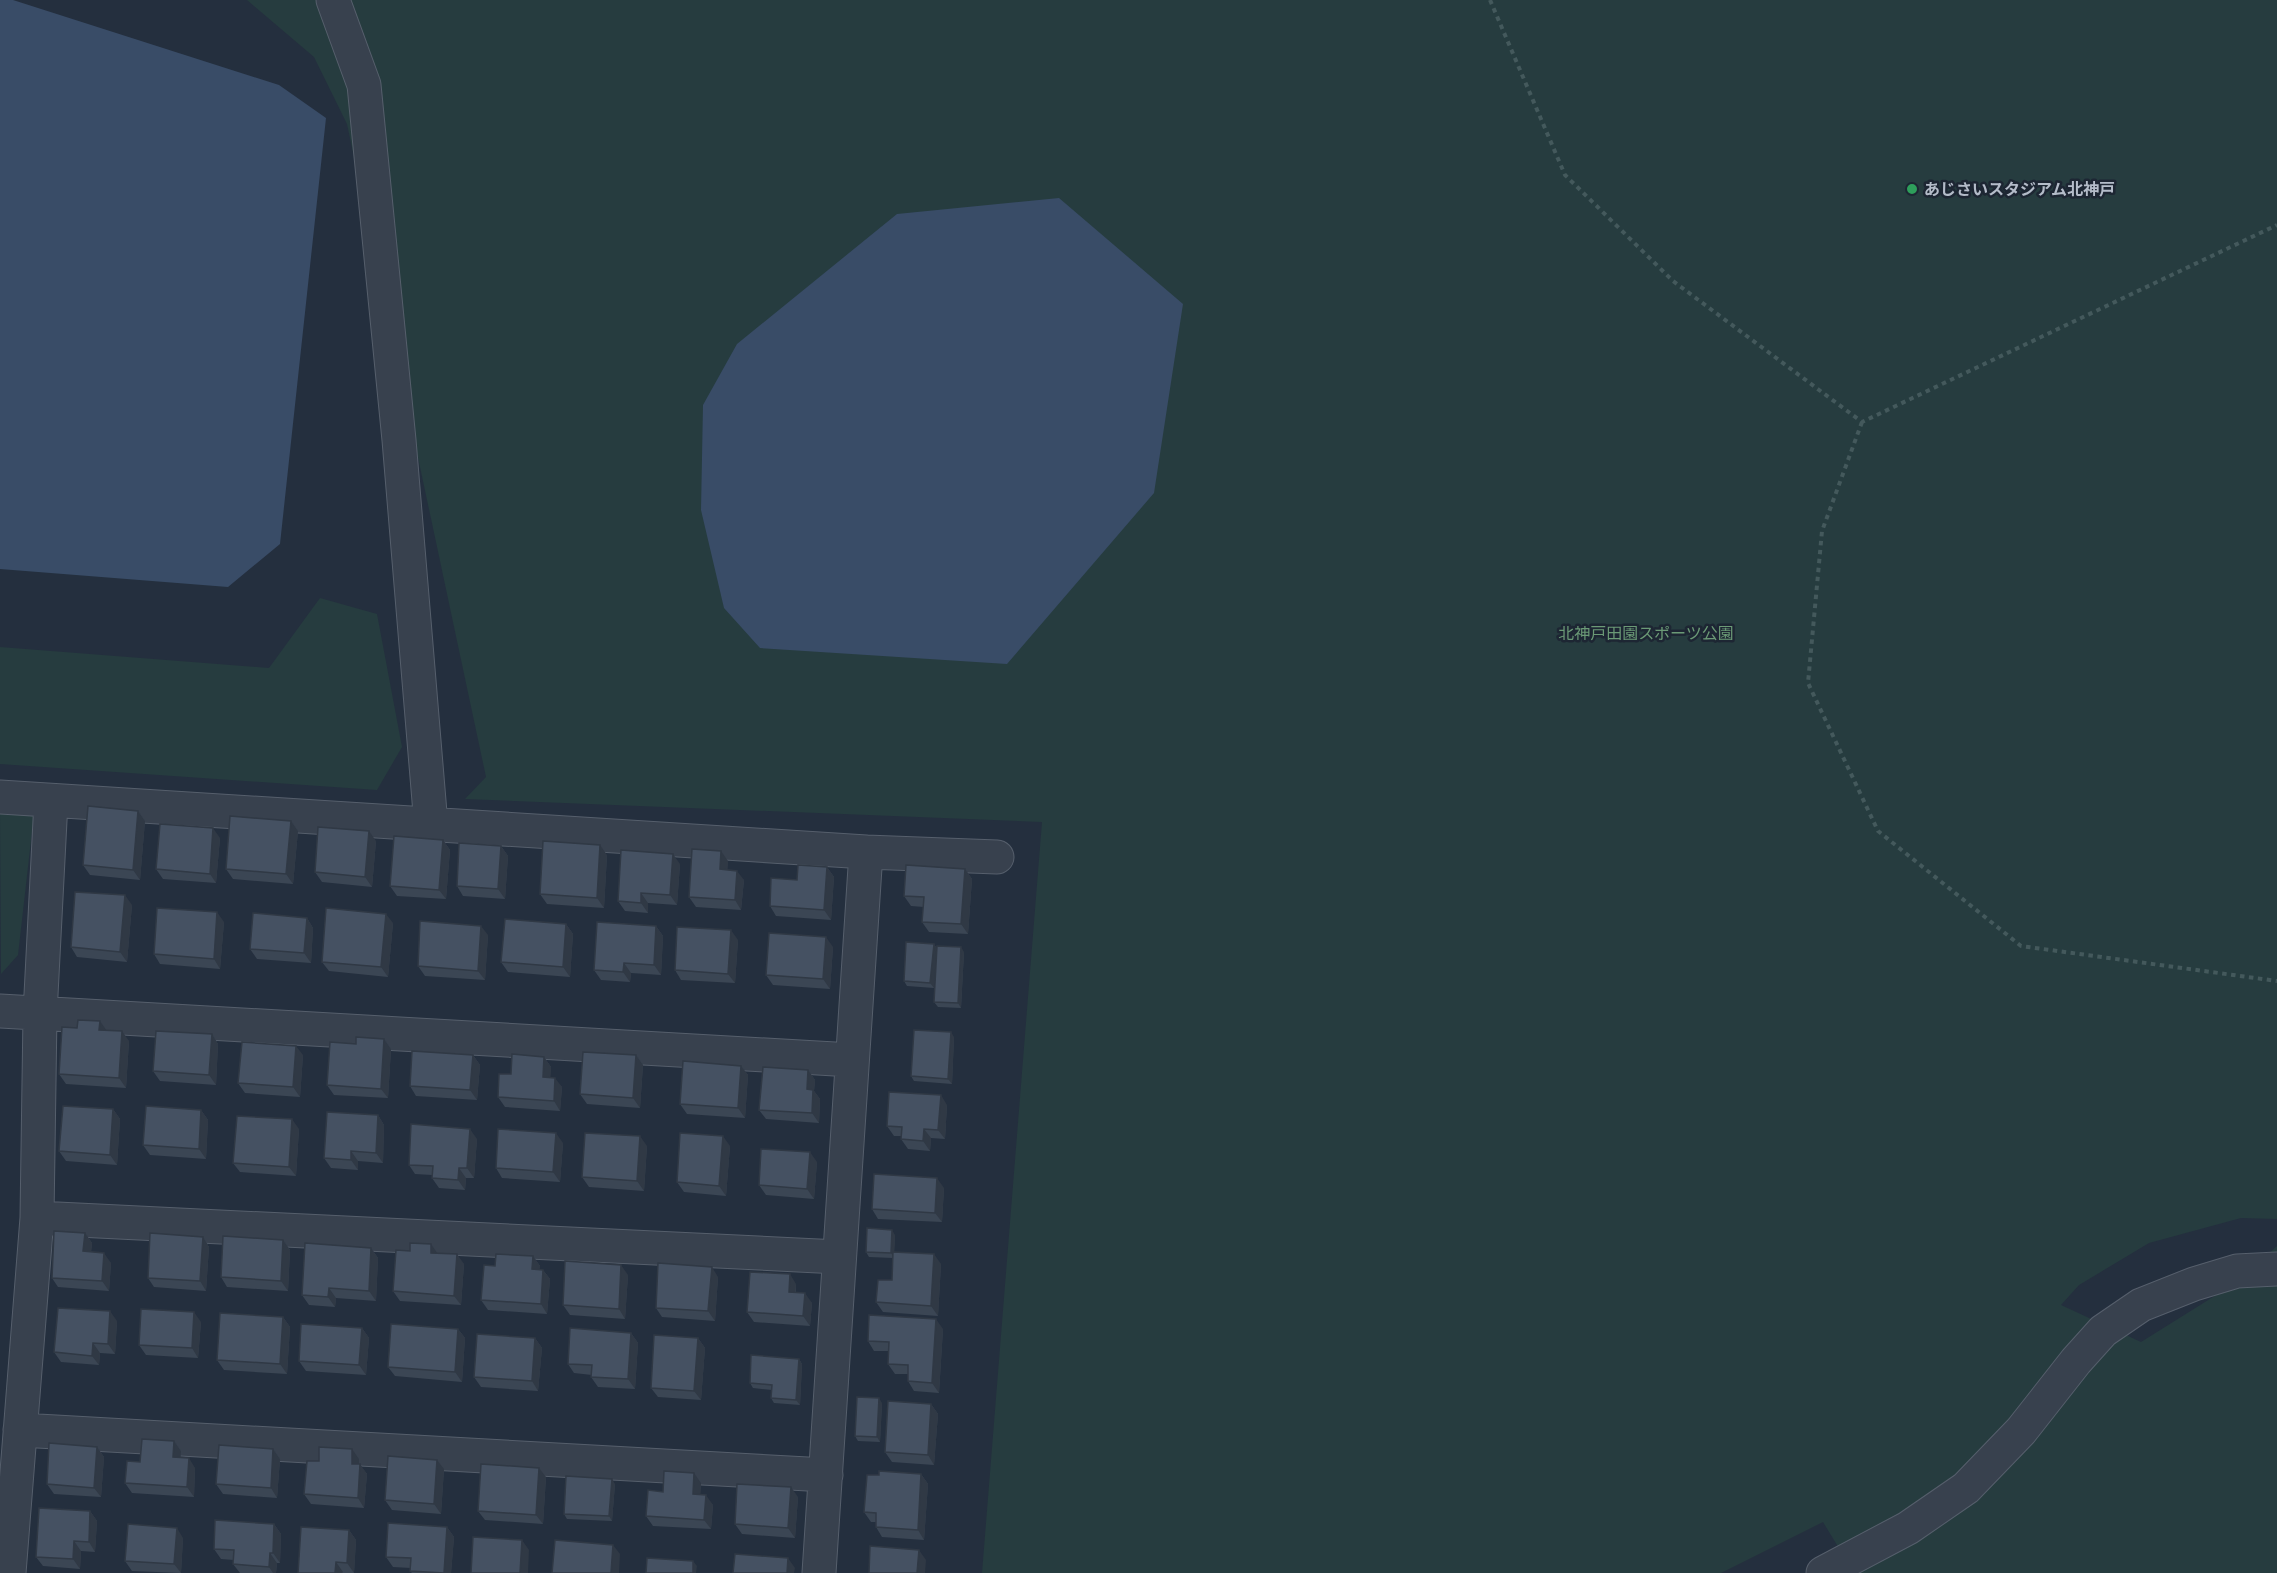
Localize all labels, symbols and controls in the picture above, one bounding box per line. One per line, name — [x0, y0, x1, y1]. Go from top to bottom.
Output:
place label: あじさいスタジアム北神戸 — [1924, 179, 2115, 199]
marker: あじさいスタジアム北神戸 — [1905, 182, 1919, 196]
park label: 北神戸田園スポーツ公園 — [1558, 623, 1734, 643]

